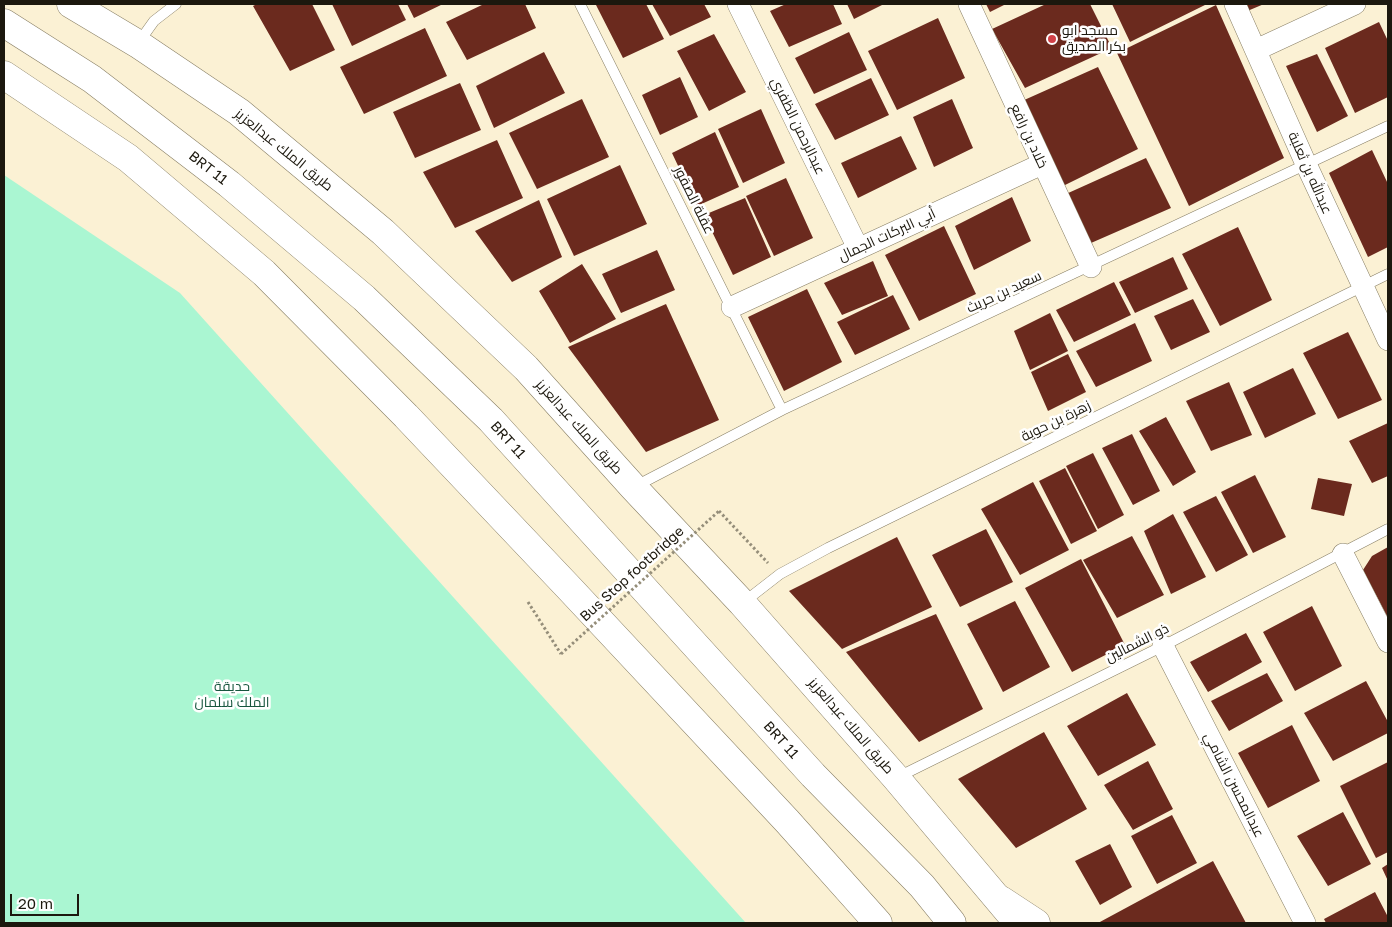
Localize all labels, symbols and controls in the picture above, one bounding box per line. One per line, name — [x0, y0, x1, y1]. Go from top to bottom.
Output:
place label: مسجد ابو بكر الصديق — [1062, 23, 1126, 56]
marker: مسجد ابو بكر الصديق — [1046, 33, 1058, 45]
street label: عبدالرحمن الظفري — [767, 75, 829, 177]
street label: خلاد بن رافع — [1007, 101, 1051, 171]
street label: طريق الملك عبدالعزيز — [232, 105, 336, 195]
street label: عبدالله بن ثعلبة — [1284, 129, 1336, 217]
street label: BRT 11 — [185, 148, 231, 188]
street label: عقلة الصقور — [670, 163, 718, 237]
street label: أبي البركات الجمال — [836, 205, 938, 265]
street label: سعيد بن حريث — [964, 267, 1044, 317]
street label: طريق الملك عبدالعزيز — [532, 376, 626, 478]
street label: زهرة بن حوية — [1018, 397, 1094, 445]
street label: BRT 11 — [487, 418, 529, 462]
street label: Bus Stop footbridge — [577, 523, 687, 625]
street label: ذو الشمالين — [1103, 620, 1171, 666]
street label: طريق الملك عبدالعزيز — [805, 675, 897, 777]
park label: حديقة الملك سلمان — [194, 679, 270, 712]
street label: BRT 11 — [760, 718, 802, 762]
street label: عبدالمحسن الشامي — [1200, 730, 1268, 840]
scale bar — [12, 884, 81, 916]
text: 20 m — [18, 894, 53, 912]

